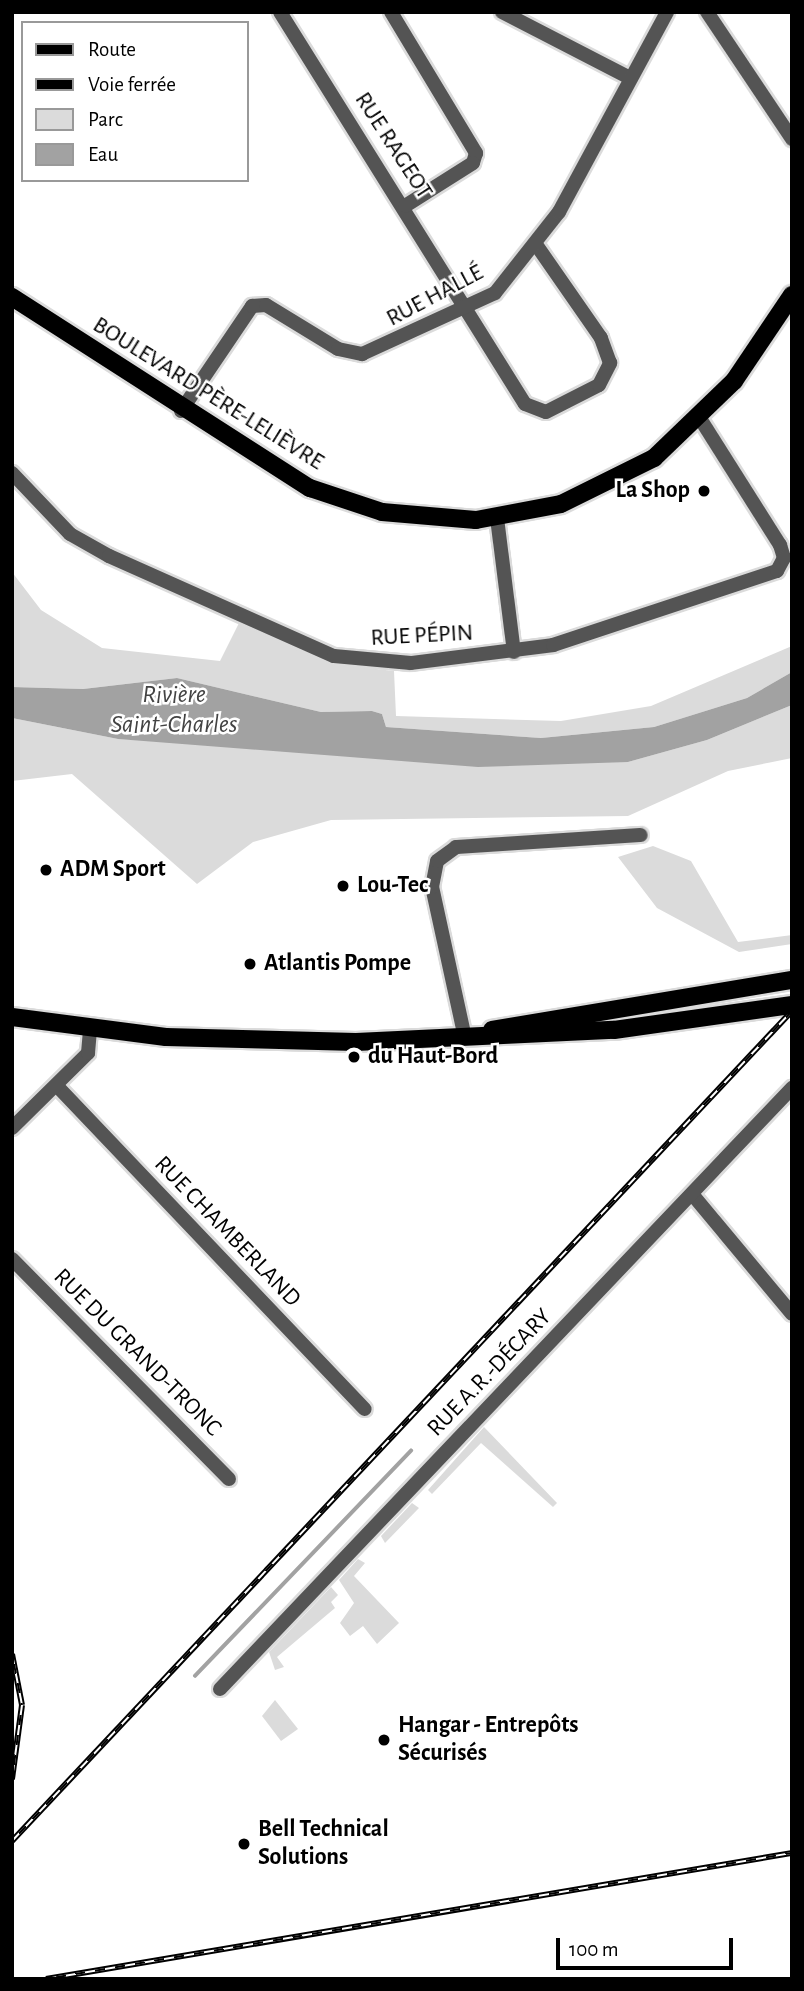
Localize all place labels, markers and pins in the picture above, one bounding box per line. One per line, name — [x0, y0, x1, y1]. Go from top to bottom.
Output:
place label: La Shop — [616, 477, 690, 505]
marker: La Shop — [696, 483, 712, 499]
place label: ADM Sport — [60, 856, 166, 884]
marker: ADM Sport — [38, 862, 54, 878]
place label: Lou-Tec — [357, 872, 428, 900]
marker: Lou-Tec — [335, 878, 351, 894]
place label: Atlantis Pompe — [264, 950, 411, 978]
marker: Atlantis Pompe — [242, 956, 258, 972]
place label: du Haut-Bord — [368, 1043, 498, 1071]
marker: du Haut-Bord — [346, 1049, 362, 1065]
place label: Hangar - Entrepôts Sécurisés — [398, 1712, 579, 1768]
marker: Hangar - Entrepôts Sécurisés — [376, 1732, 392, 1748]
place label: Bell Technical Solutions — [258, 1816, 389, 1872]
marker: Bell Technical Solutions — [236, 1836, 252, 1852]

